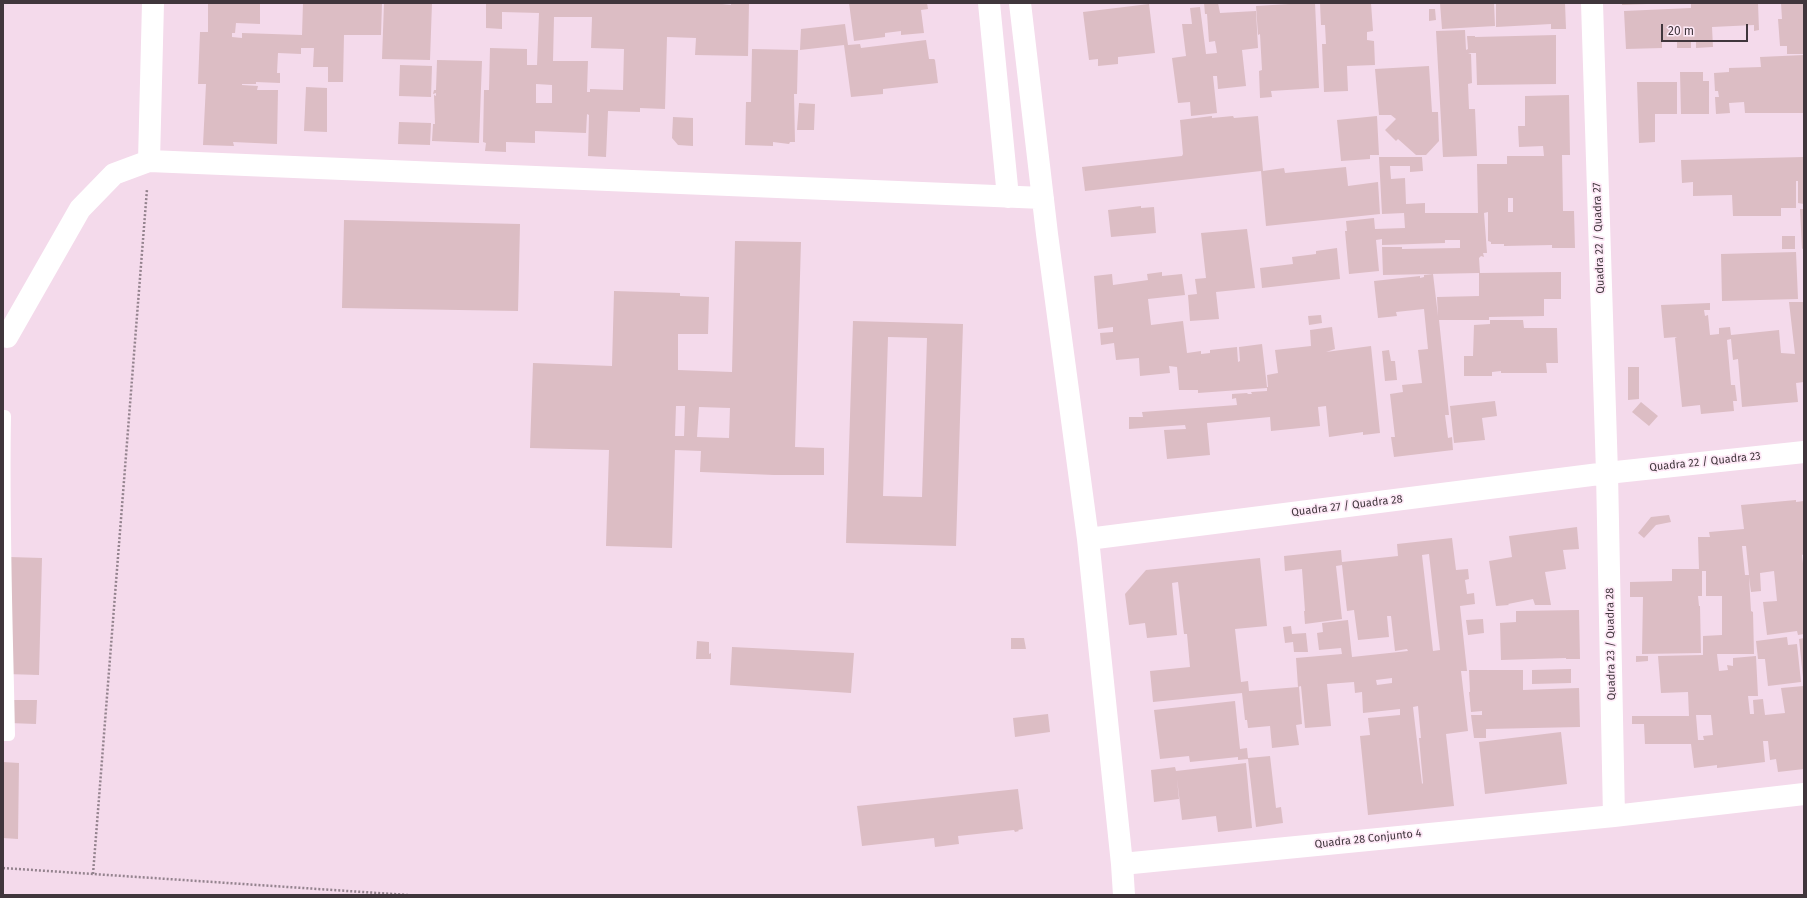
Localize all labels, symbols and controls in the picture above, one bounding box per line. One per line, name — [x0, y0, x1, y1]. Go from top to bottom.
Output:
scale bar — [1663, 16, 1750, 42]
text: 20 m — [1668, 24, 1694, 38]
street label: Quadra 22 / Quadra 27 — [1590, 182, 1608, 294]
street label: Quadra 22 / Quadra 23 — [1649, 450, 1761, 474]
street label: Quadra 27 / Quadra 28 — [1291, 493, 1403, 519]
street label: Quadra 23 / Quadra 28 — [1603, 588, 1619, 700]
street label: Quadra 28 Conjunto 4 — [1314, 827, 1422, 851]

